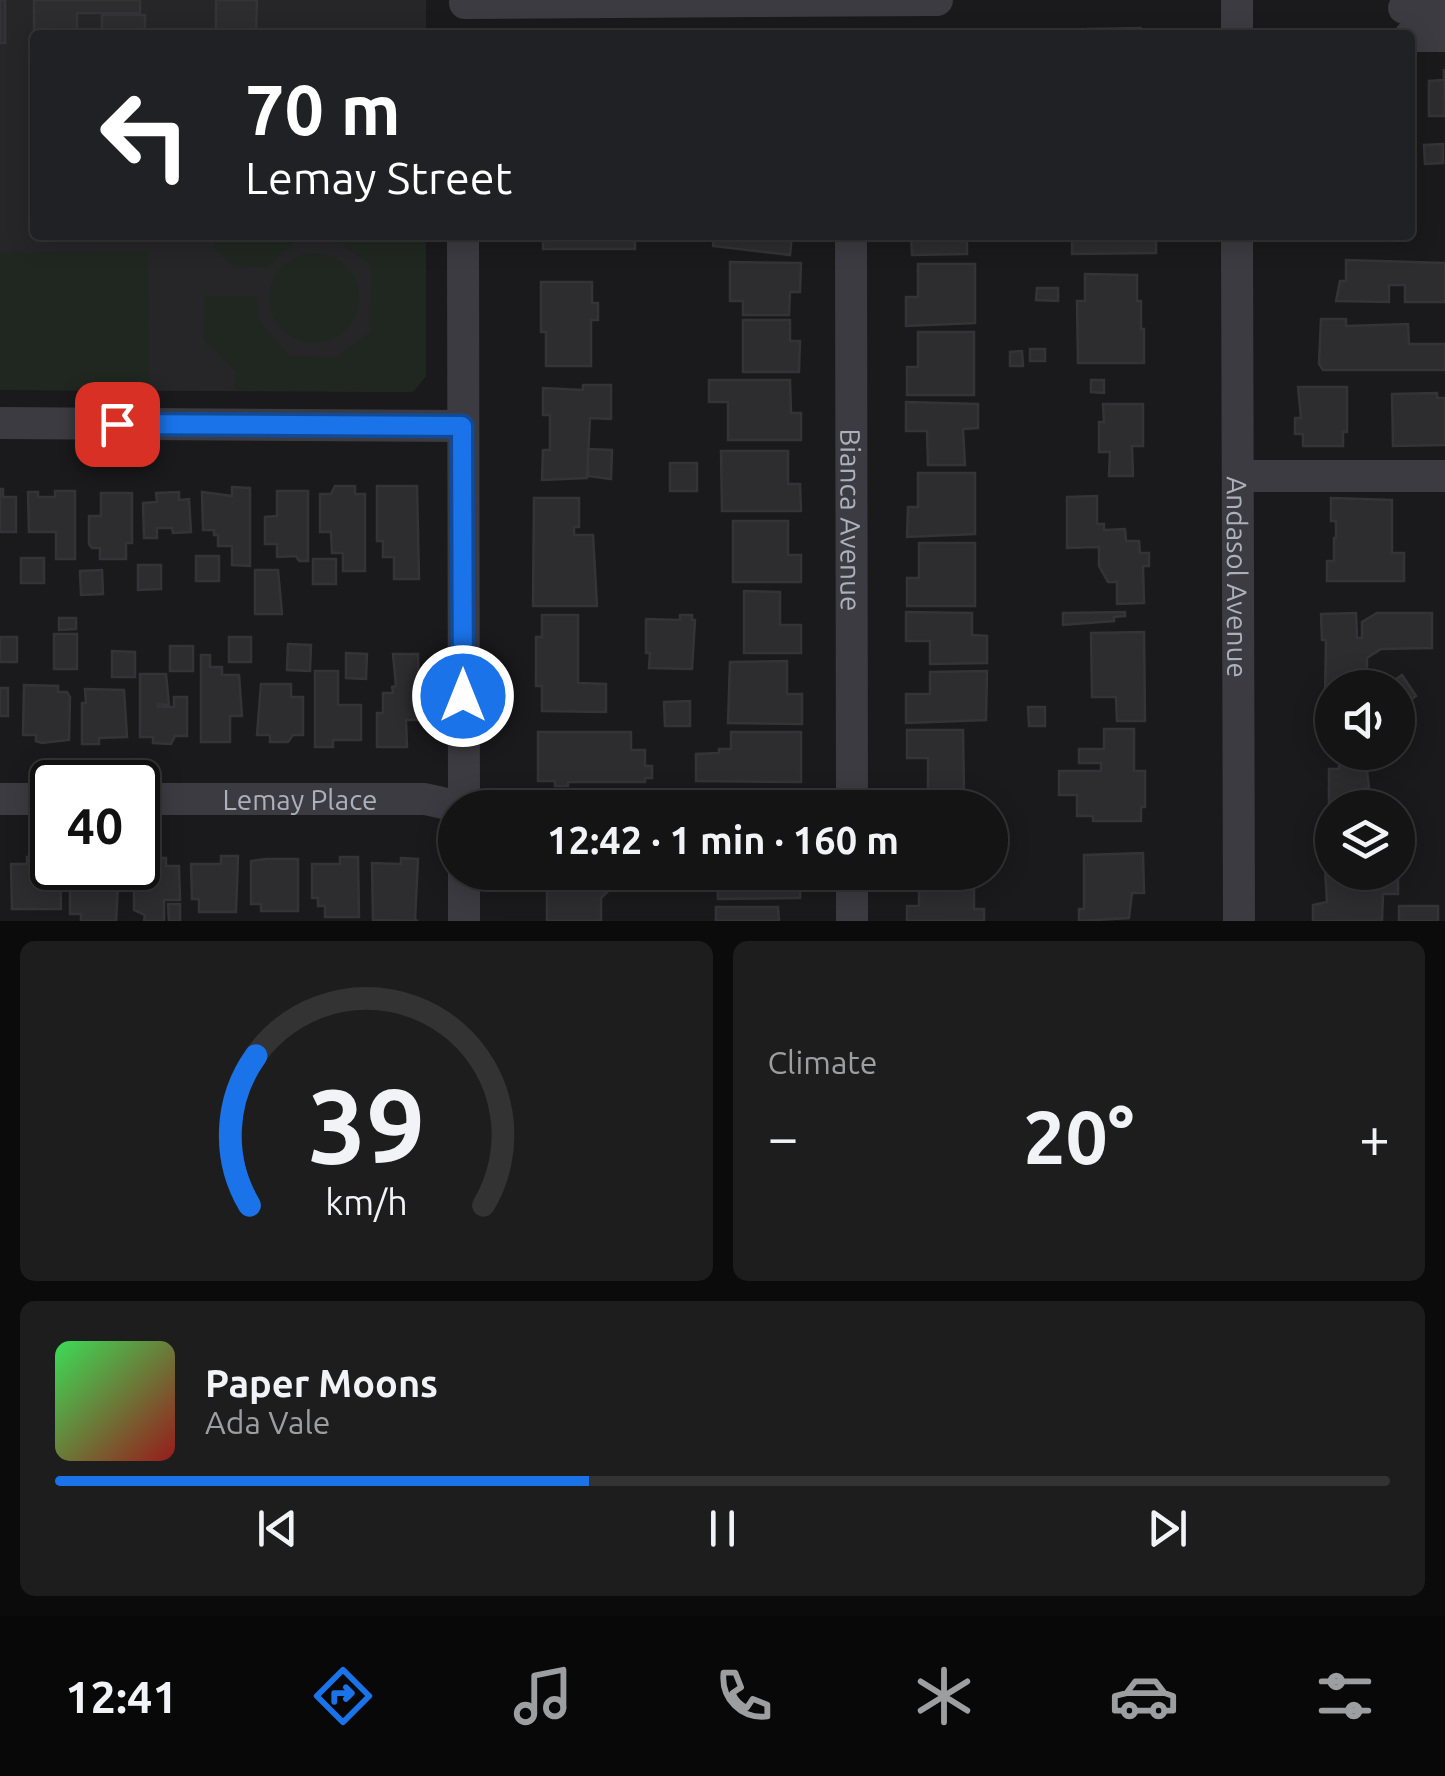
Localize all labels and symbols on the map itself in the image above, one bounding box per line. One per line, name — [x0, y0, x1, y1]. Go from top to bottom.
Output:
pin — [75, 382, 160, 467]
street label: Bianca Avenue — [836, 428, 867, 612]
street label: Andasol Avenue — [1222, 476, 1254, 678]
position arrow — [411, 644, 515, 748]
speed limit sign: 40 — [30, 760, 160, 890]
street label: Lemay Place — [222, 784, 378, 815]

